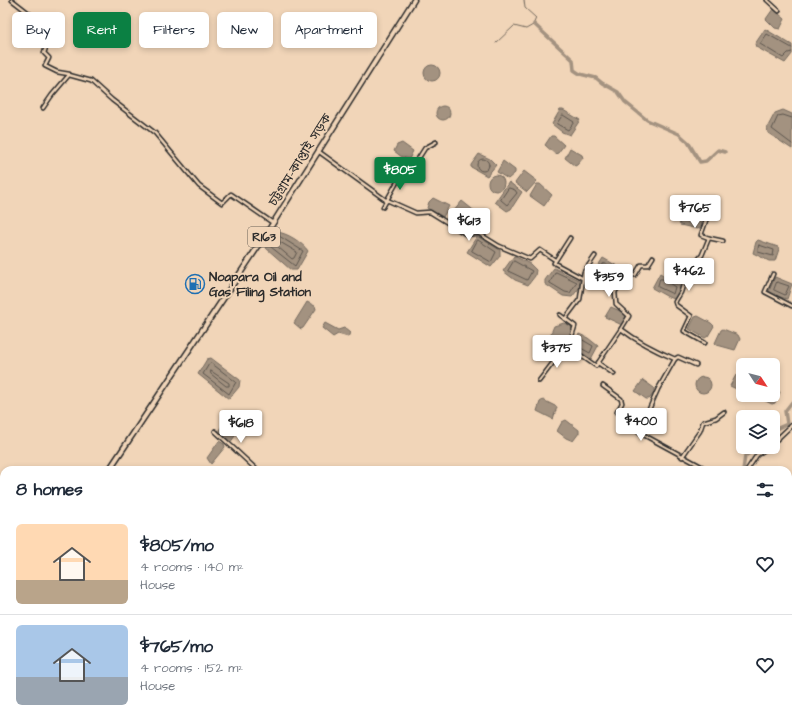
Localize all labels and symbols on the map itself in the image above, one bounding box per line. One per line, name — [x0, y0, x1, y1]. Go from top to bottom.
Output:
street label: চট্টগ্রাম-কাপ্তাই সড়ক — [264, 110, 336, 211]
pin: $805 — [376, 157, 424, 191]
pin: $765 — [671, 195, 719, 229]
pin: $613 — [445, 208, 493, 242]
road number: R163 — [248, 227, 280, 247]
pin: $462 — [665, 258, 713, 292]
pin: $359 — [585, 264, 633, 298]
place label: Noapara Oil and Gas Filing Station — [209, 268, 311, 303]
fuel station icon: Noapara Oil and Gas Filing Station — [184, 273, 206, 295]
pin: $375 — [533, 335, 581, 369]
north arrow — [736, 358, 780, 402]
pin: $400 — [617, 408, 665, 442]
pin: $618 — [217, 410, 265, 444]

